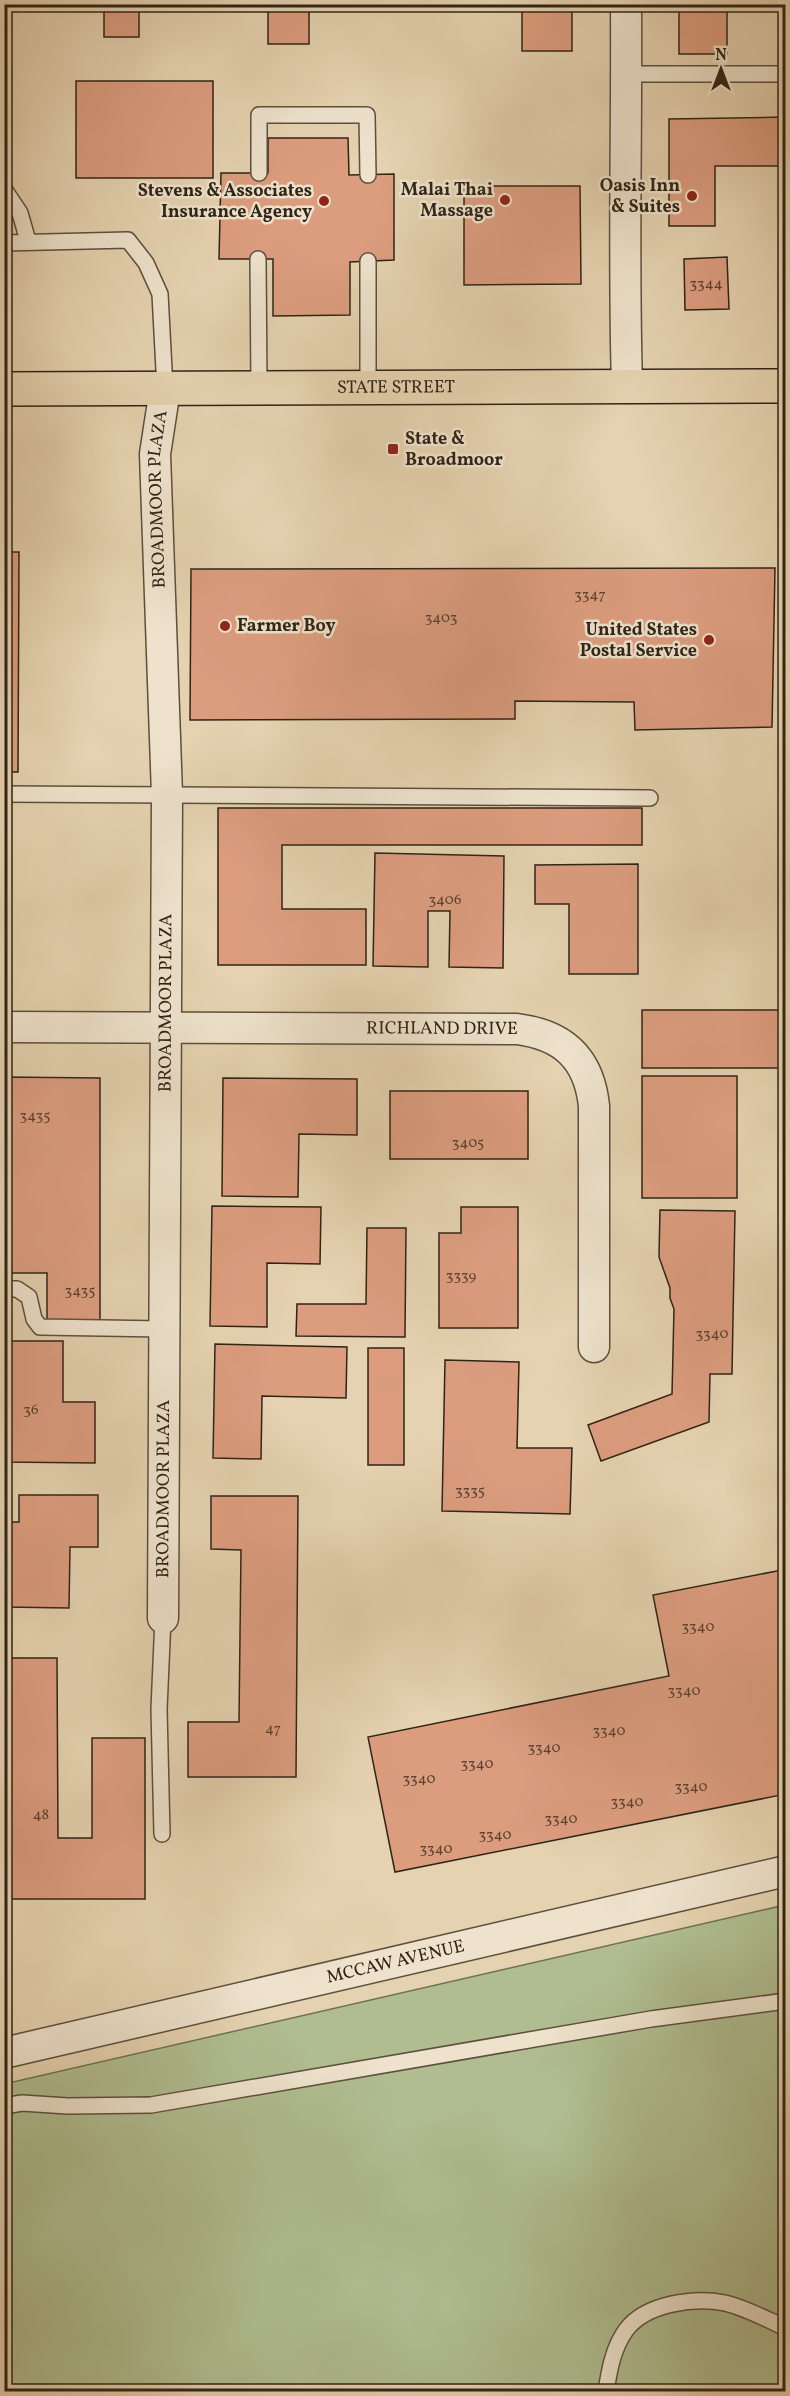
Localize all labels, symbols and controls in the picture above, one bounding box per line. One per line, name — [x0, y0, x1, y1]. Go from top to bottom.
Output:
north arrow — [691, 39, 751, 99]
text: N — [715, 45, 727, 67]
place label: Oasis Inn & Suites — [600, 174, 680, 220]
place label: Malai Thai Massage — [401, 178, 493, 224]
place label: Stevens & Associates Insurance Agency — [138, 179, 312, 225]
marker: Oasis Inn & Suites — [685, 189, 699, 203]
marker: Malai Thai Massage — [498, 193, 512, 207]
marker: Stevens & Associates Insurance Agency — [317, 194, 331, 208]
house number: 3344 — [689, 274, 723, 295]
street label: STATE STREET — [337, 375, 455, 400]
street label: BROADMOOR PLAZA — [142, 408, 174, 589]
place label: State & Broadmoor — [405, 427, 503, 473]
marker: State & Broadmoor — [386, 442, 400, 456]
house number: 3347 — [574, 585, 606, 606]
house number: 3403 — [425, 608, 457, 629]
place label: Farmer Boy — [237, 614, 336, 639]
place label: United States Postal Service — [580, 618, 697, 664]
marker: Farmer Boy — [218, 619, 232, 633]
marker: United States Postal Service — [702, 633, 716, 647]
house number: 3406 — [428, 890, 462, 911]
street label: BROADMOOR PLAZA — [153, 913, 179, 1092]
street label: RICHLAND DRIVE — [366, 1016, 518, 1042]
house number: 3435 — [20, 1106, 50, 1127]
house number: 3405 — [452, 1133, 484, 1154]
house number: 3339 — [446, 1266, 476, 1287]
house number: 3435 — [65, 1281, 95, 1302]
house number: 3340 — [696, 1324, 728, 1345]
street label: BROADMOOR PLAZA — [151, 1399, 177, 1578]
house number: 36 — [23, 1400, 39, 1421]
house number: 3335 — [455, 1481, 485, 1502]
house number: 3340 — [682, 1617, 714, 1638]
house number: 3340 — [668, 1681, 700, 1702]
house number: 47 — [265, 1719, 281, 1740]
house number: 3340 — [593, 1721, 625, 1742]
house number: 3340 — [528, 1738, 560, 1759]
house number: 3340 — [461, 1754, 493, 1775]
house number: 3340 — [403, 1769, 435, 1790]
house number: 3340 — [675, 1777, 707, 1798]
house number: 3340 — [611, 1792, 643, 1813]
house number: 48 — [33, 1805, 49, 1826]
house number: 3340 — [545, 1809, 577, 1830]
house number: 3340 — [479, 1825, 511, 1846]
house number: 3340 — [420, 1839, 452, 1860]
street label: MCCAW AVENUE — [324, 1934, 467, 1990]

